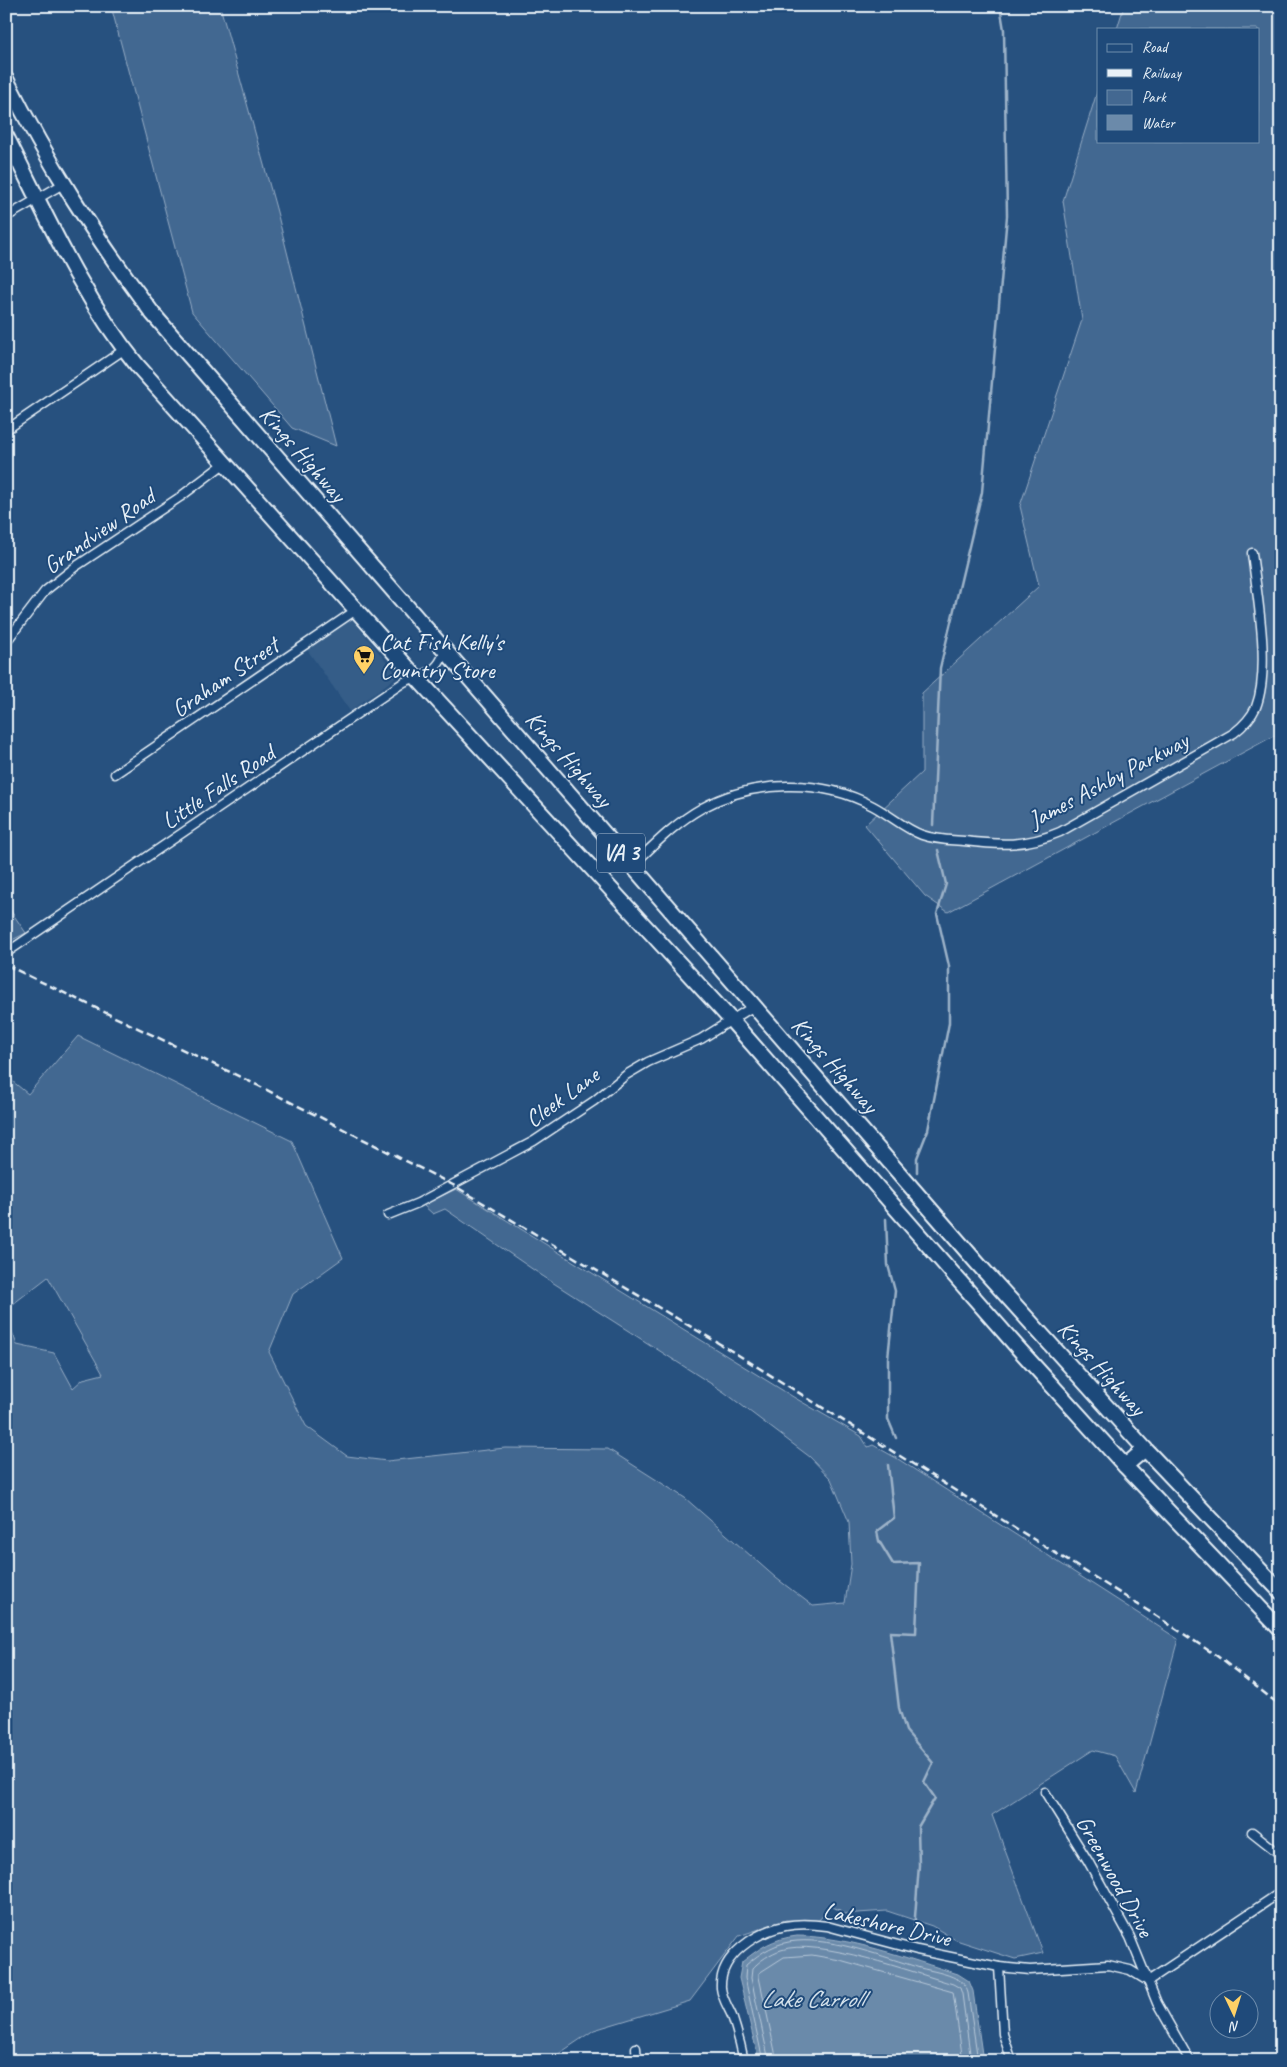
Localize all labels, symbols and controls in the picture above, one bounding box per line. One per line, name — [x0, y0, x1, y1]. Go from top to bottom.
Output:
legend — [1097, 28, 1260, 142]
text: Road — [1142, 38, 1169, 57]
text: Railway — [1142, 64, 1183, 83]
text: Park — [1142, 88, 1167, 107]
text: Water — [1142, 114, 1176, 133]
street label: Kings Highway — [253, 400, 354, 510]
street label: Grandview Road — [37, 480, 164, 580]
place label: Cat Fish Kelly's Country Store — [380, 627, 506, 685]
street label: Graham Street — [166, 629, 287, 724]
supermarket icon: Cat Fish Kelly's Country Store — [352, 644, 376, 675]
street label: Kings Highway — [519, 705, 620, 815]
street label: James Ashby Parkway — [1022, 724, 1195, 835]
street label: Little Falls Road — [156, 736, 283, 836]
road number: VA 3 — [597, 834, 645, 872]
street label: Kings Highway — [785, 1011, 886, 1121]
street label: Cleek Lane — [519, 1059, 607, 1134]
street label: Kings Highway — [1051, 1314, 1154, 1423]
street label: Greenwood Drive — [1069, 1810, 1162, 1944]
street label: Lakeshore Drive — [820, 1895, 956, 1954]
water label: Lake Carroll — [761, 1983, 871, 2015]
north arrow — [1210, 1990, 1260, 2040]
text: N — [1228, 2018, 1240, 2035]

